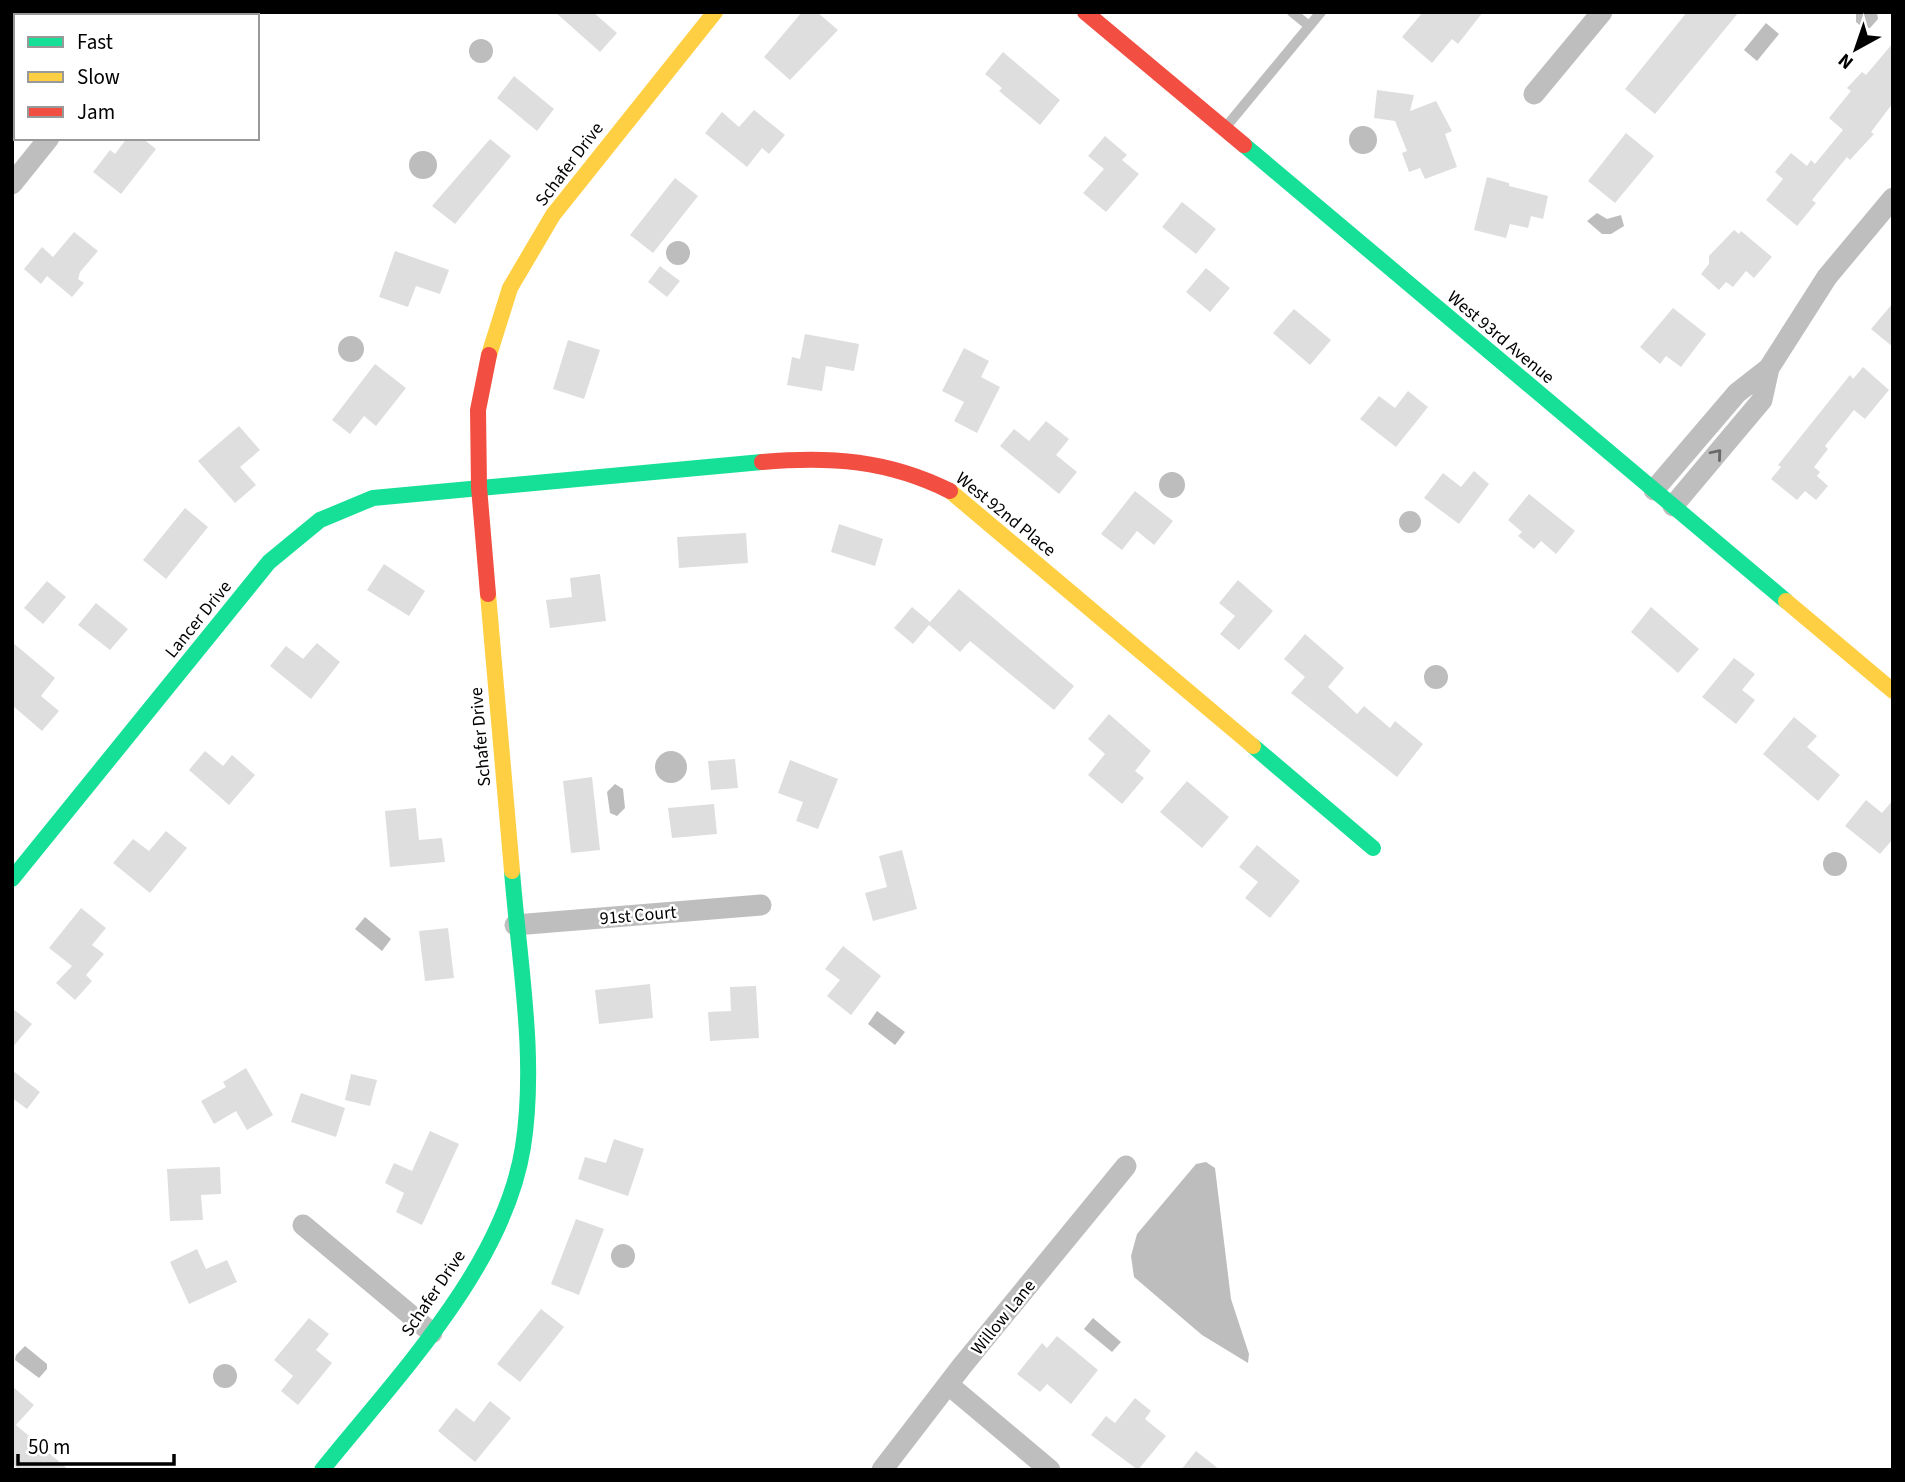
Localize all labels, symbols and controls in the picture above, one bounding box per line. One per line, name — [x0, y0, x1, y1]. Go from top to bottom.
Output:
legend — [14, 14, 259, 140]
north arrow — [1821, 14, 1891, 84]
text: Fast — [77, 27, 113, 57]
text: N — [1833, 46, 1860, 75]
text: Slow — [77, 62, 120, 92]
text: Jam — [77, 97, 115, 127]
street label: Schafer Drive — [529, 117, 609, 212]
street label: West 93rd Avenue — [1442, 285, 1560, 390]
one-way arrow — [1709, 449, 1721, 462]
street label: West 92nd Place — [950, 466, 1061, 562]
street label: Lancer Drive — [159, 575, 237, 663]
street label: Schafer Drive — [464, 686, 497, 788]
street label: 91st Court — [599, 900, 677, 931]
street label: Schafer Drive — [395, 1245, 472, 1342]
street label: Willow Lane — [965, 1274, 1042, 1360]
scale bar — [18, 1422, 173, 1466]
text: 50 m — [28, 1432, 70, 1462]

